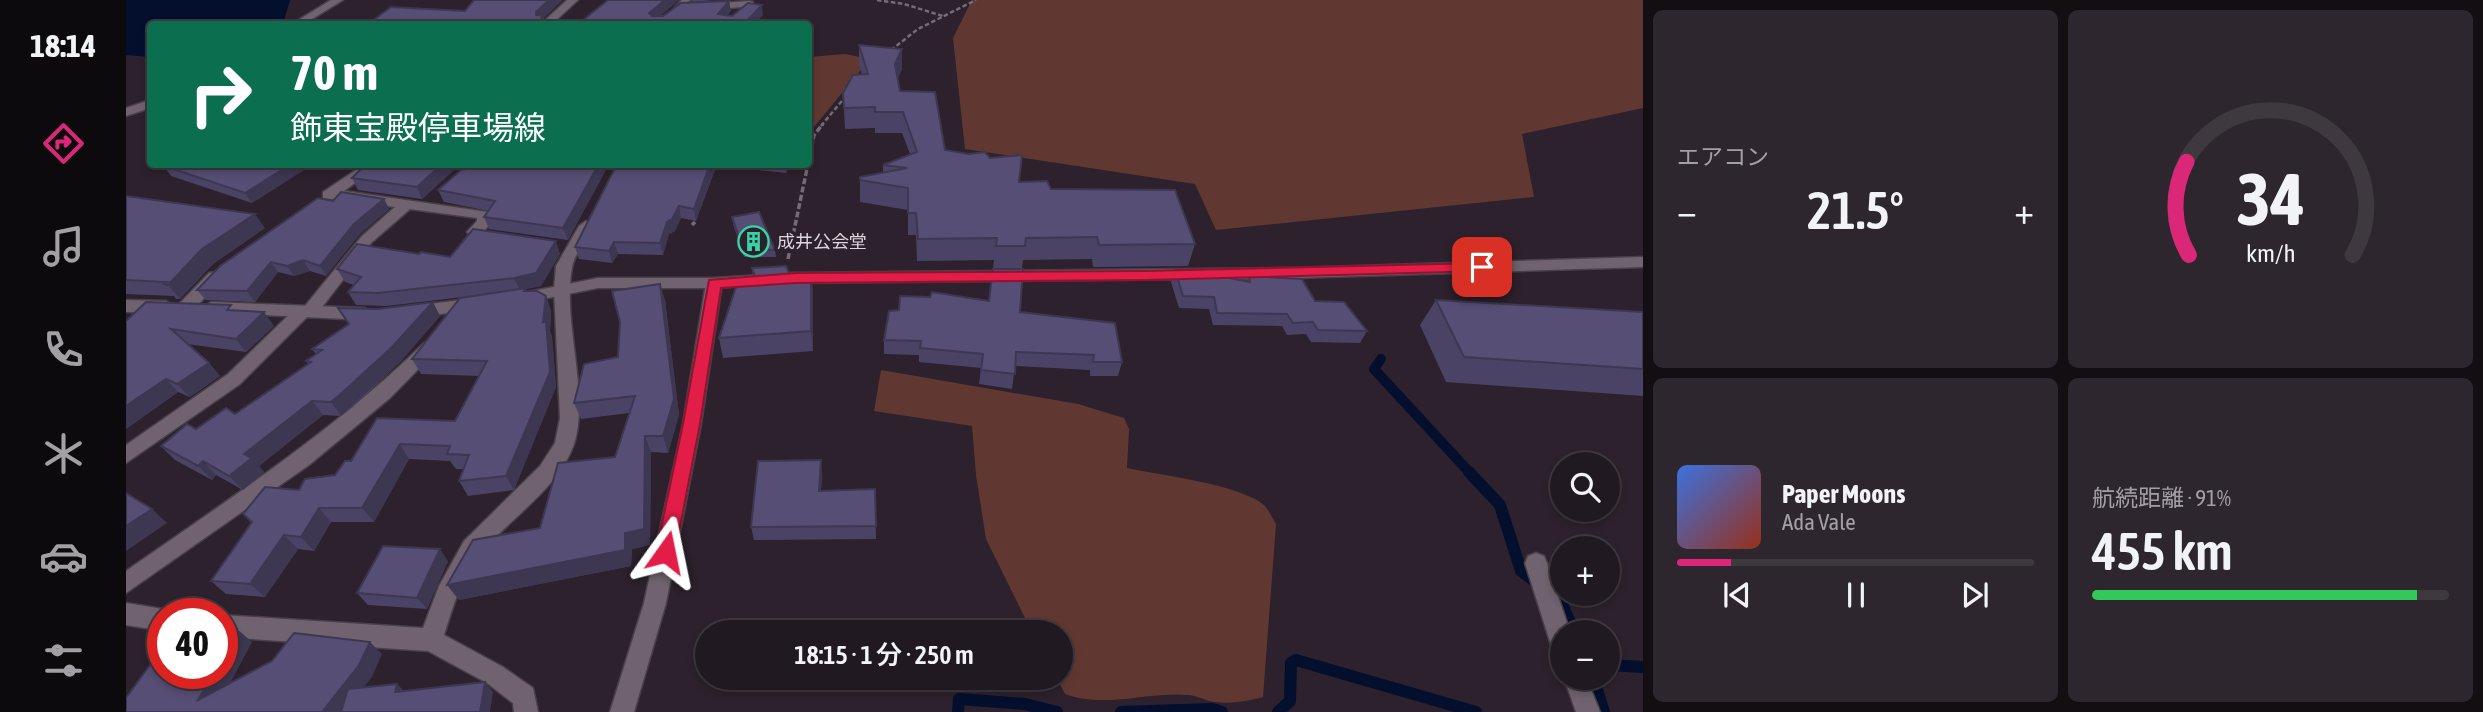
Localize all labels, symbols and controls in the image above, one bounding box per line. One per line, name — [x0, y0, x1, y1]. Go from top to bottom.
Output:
text: 18:14 — [30, 27, 96, 64]
text: 70 m — [290, 44, 378, 100]
icon: right — [175, 49, 266, 140]
text: 飾東宝殿停車場線 — [290, 109, 546, 146]
icon: directions — [39, 119, 88, 168]
text: エアコン — [1677, 144, 1769, 170]
text: 34 — [2236, 157, 2305, 240]
text: 21.5° — [1807, 180, 1904, 240]
text: − — [1677, 189, 1697, 232]
text: + — [2014, 189, 2034, 232]
icon: music — [39, 222, 88, 271]
building icon: 成井公会堂 — [737, 224, 771, 258]
place label: 成井公会堂 — [777, 231, 867, 252]
pin — [1452, 237, 1512, 297]
text: km/h — [2246, 239, 2295, 267]
icon: arrive — [1463, 248, 1501, 286]
icon: phone — [39, 325, 88, 374]
icon: climate — [39, 429, 88, 478]
map controls — [1550, 452, 1620, 690]
button: search — [1550, 452, 1620, 522]
text: Paper Moons — [1782, 479, 1905, 509]
text: 航続距離 · 91% — [2092, 485, 2231, 511]
text: Ada Vale — [1782, 509, 1856, 535]
position arrow — [629, 515, 703, 589]
text: 455 km — [2092, 521, 2233, 581]
icon: car — [39, 532, 88, 581]
button: + — [1550, 536, 1620, 606]
icon: previous — [1718, 576, 1756, 614]
icon: pause — [1837, 576, 1875, 614]
icon: next — [1956, 576, 1994, 614]
speed limit sign: 40 — [147, 598, 238, 689]
button: − — [1550, 620, 1620, 690]
icon: filters — [39, 636, 88, 685]
text: 18:15 · 1 分 · 250 m — [794, 640, 974, 670]

